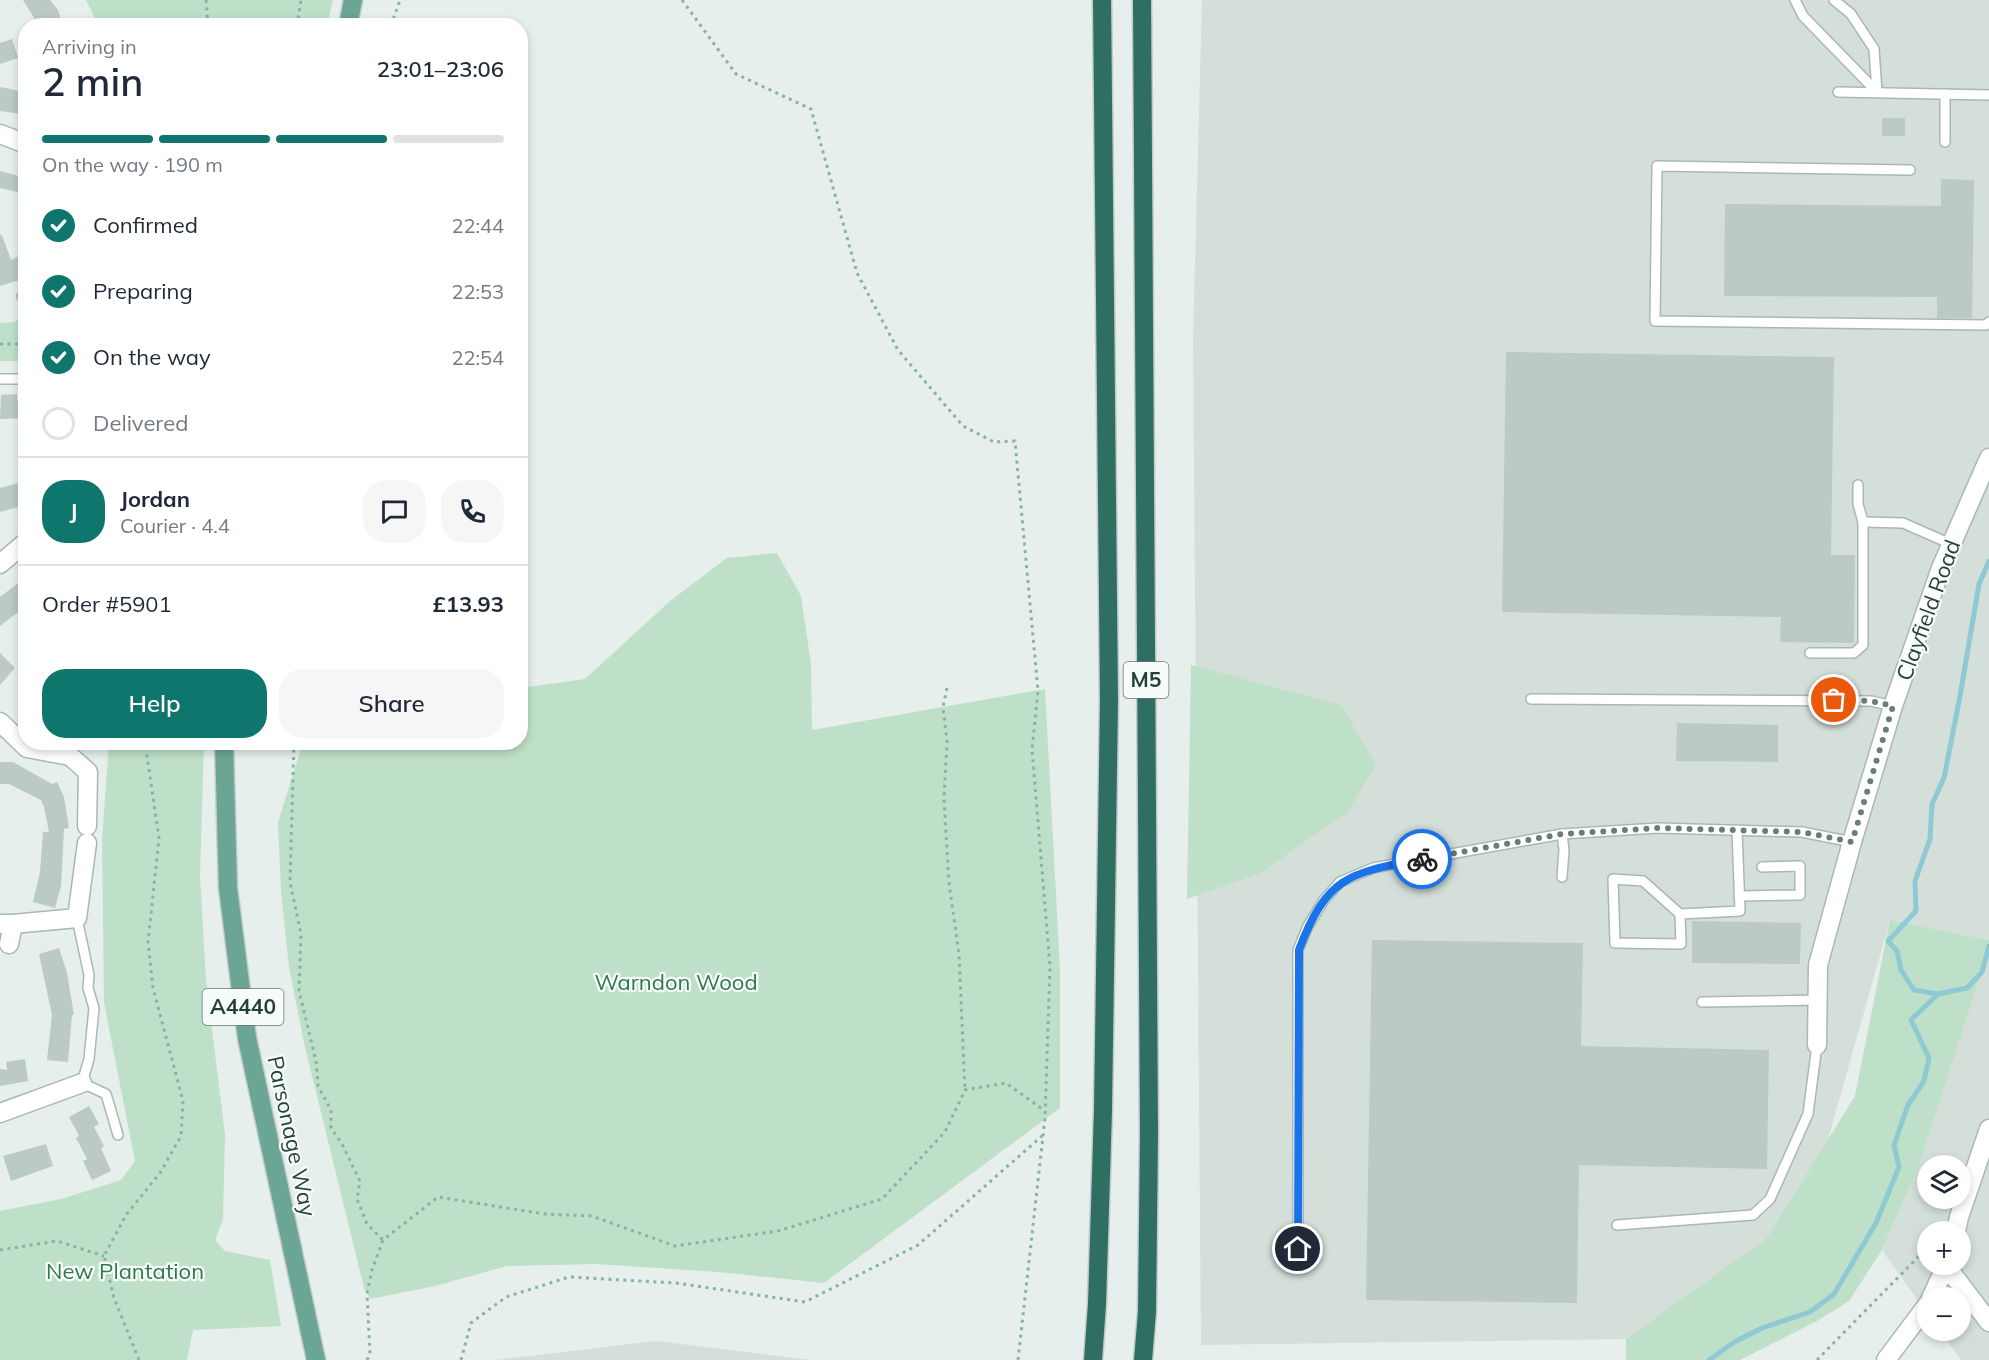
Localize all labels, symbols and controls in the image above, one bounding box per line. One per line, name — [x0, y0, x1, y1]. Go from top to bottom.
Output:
text: Arriving in — [42, 34, 137, 59]
text: 23:01–23:06 — [377, 55, 504, 83]
text: 2 min — [42, 57, 143, 106]
text: On the way · 190 m — [42, 152, 223, 177]
icon: check — [42, 209, 75, 242]
text: Confirmed — [93, 211, 198, 239]
text: 22:44 — [451, 213, 504, 238]
icon: check — [42, 275, 75, 308]
text: Preparing — [93, 277, 193, 305]
text: 22:53 — [451, 279, 504, 304]
icon: check — [42, 341, 75, 374]
text: On the way — [93, 343, 211, 371]
text: 22:54 — [451, 345, 504, 370]
text: Delivered — [93, 409, 188, 437]
button: chat — [363, 480, 426, 543]
button: phone — [441, 480, 504, 543]
text: Jordan — [120, 485, 190, 513]
text: J — [70, 497, 77, 525]
text: Courier · 4.4 — [120, 513, 230, 538]
street label: Clayfield Road — [1890, 536, 1966, 684]
text: Order #5901 — [42, 590, 172, 618]
text: £13.93 — [433, 590, 504, 618]
road number: M5 — [1124, 662, 1168, 698]
button: Help — [42, 669, 267, 738]
button: Share — [279, 669, 504, 738]
pin — [1808, 674, 1859, 725]
icon: bag — [1817, 683, 1850, 716]
courier — [1392, 829, 1452, 889]
icon: bike — [1406, 843, 1439, 876]
park label: Warndon Wood — [594, 968, 758, 996]
road number: A4440 — [202, 989, 284, 1025]
street label: Parsonage Way — [261, 1053, 323, 1219]
map controls — [1917, 1155, 1971, 1341]
button: layers — [1917, 1155, 1971, 1209]
button: + — [1917, 1221, 1971, 1275]
pin — [1272, 1223, 1323, 1274]
icon: home — [1281, 1232, 1314, 1265]
park label: New Plantation — [46, 1257, 204, 1285]
button: − — [1917, 1287, 1971, 1341]

